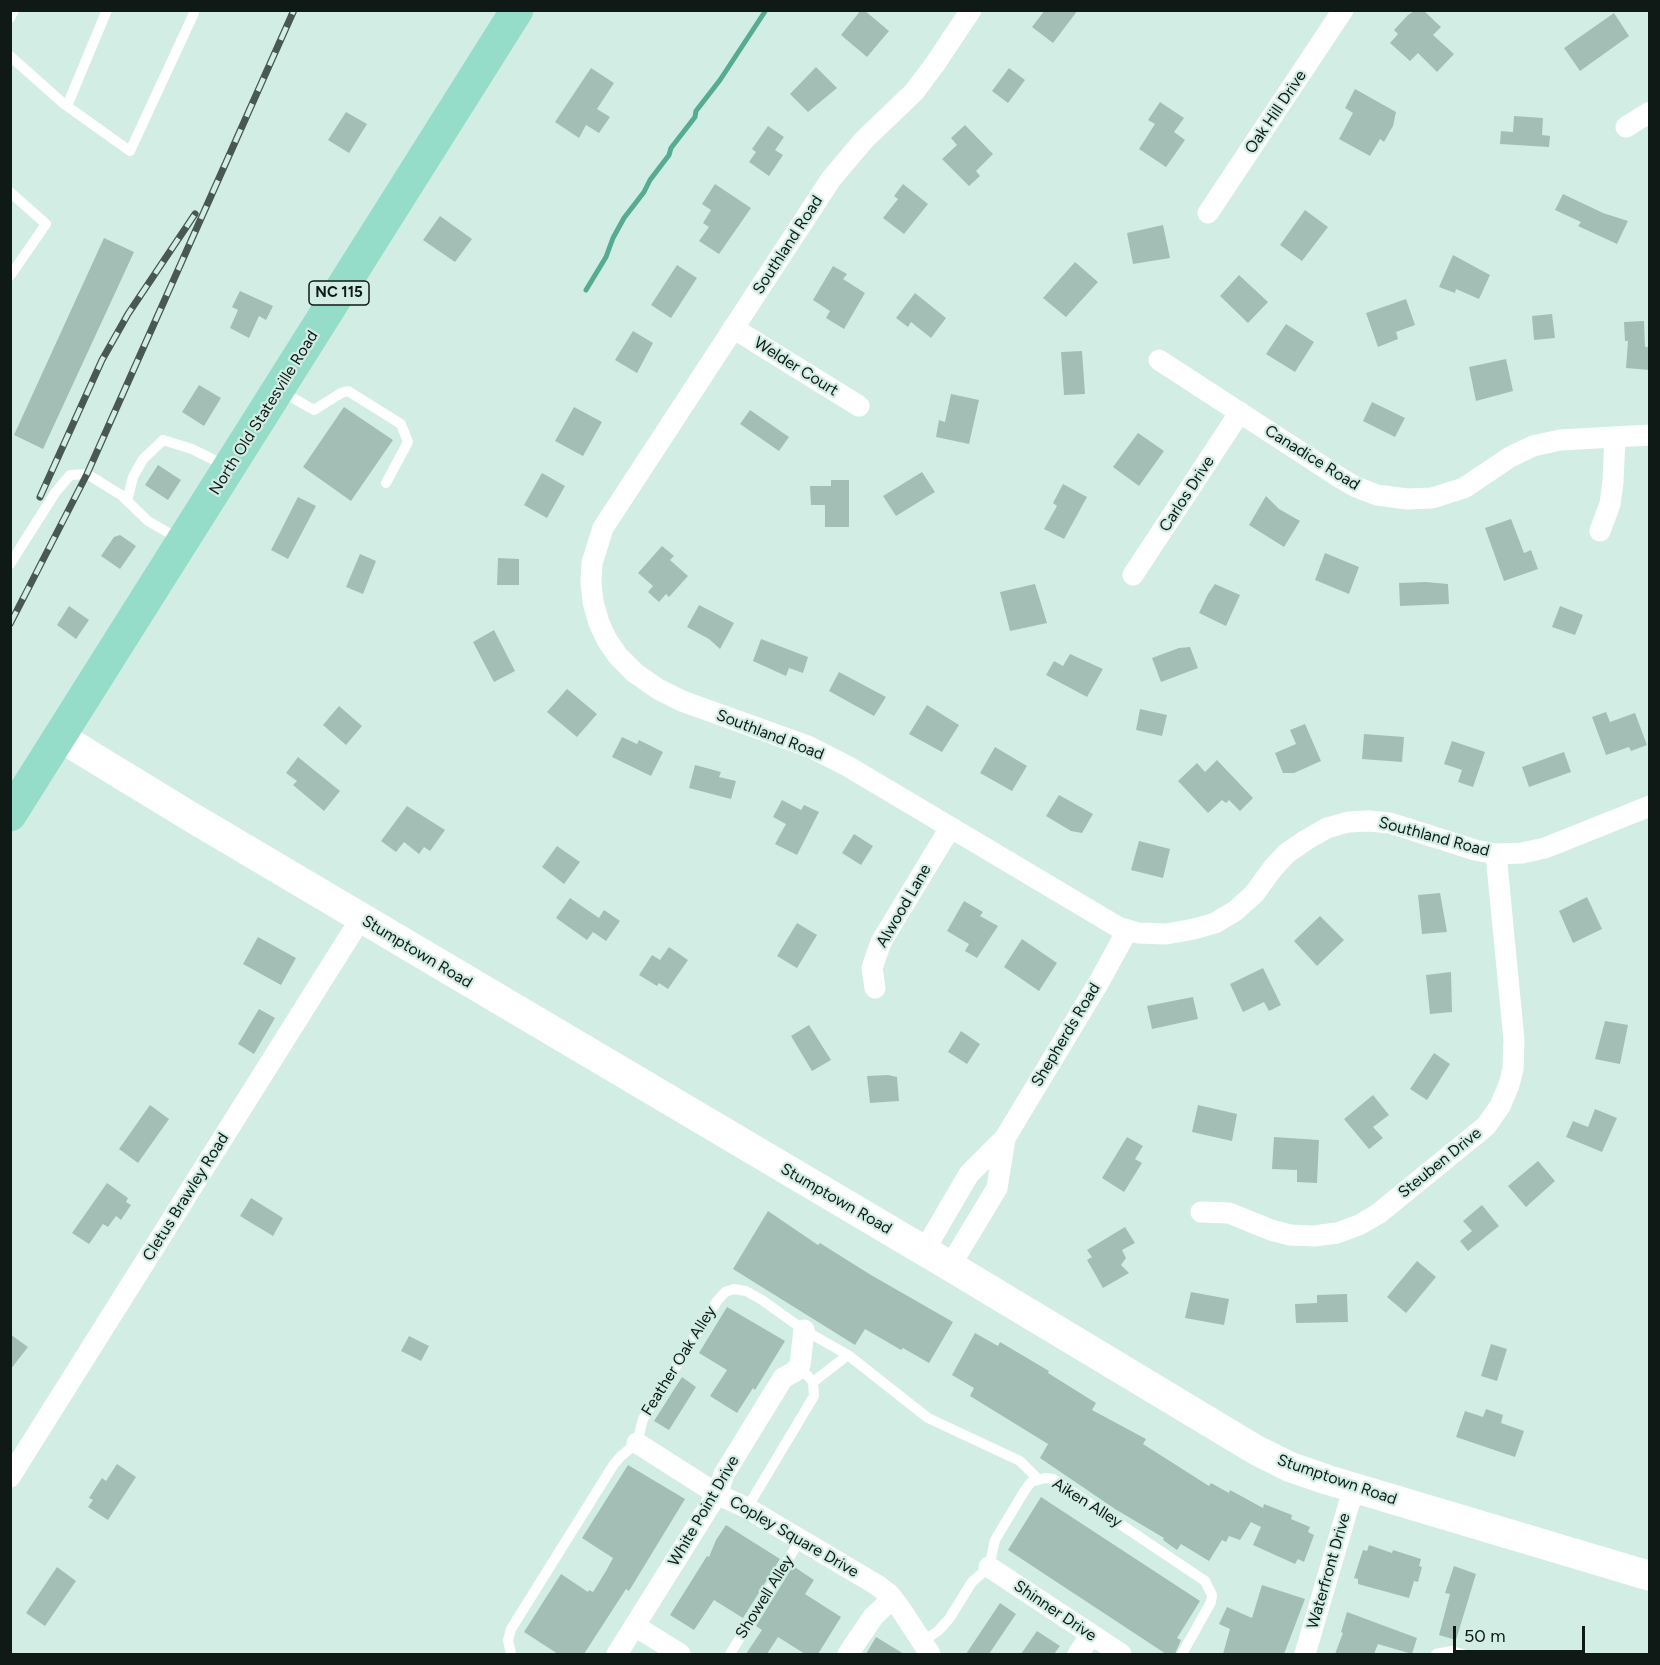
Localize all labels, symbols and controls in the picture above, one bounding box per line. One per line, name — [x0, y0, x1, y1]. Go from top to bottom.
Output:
street label: Oak Hill Drive — [1241, 67, 1311, 157]
street label: Southland Road — [749, 192, 827, 298]
road number: NC 115 — [309, 281, 369, 305]
street label: North Old Statesville Road — [206, 327, 322, 499]
street label: Welder Court — [750, 334, 842, 400]
street label: Canadice Road — [1261, 421, 1363, 495]
street label: Carlos Drive — [1155, 453, 1219, 535]
street label: Southland Road — [713, 706, 827, 764]
street label: Southland Road — [1377, 813, 1491, 861]
street label: Alwood Lane — [873, 861, 935, 951]
street label: Stumptown Road — [358, 912, 476, 992]
street label: Shepherds Road — [1027, 980, 1105, 1090]
street label: Steuben Drive — [1395, 1124, 1485, 1202]
street label: Cletus Brawley Road — [139, 1130, 233, 1264]
street label: Stumptown Road — [777, 1159, 895, 1239]
street label: Feather Oak Alley — [638, 1303, 720, 1419]
street label: Stumptown Road — [1275, 1451, 1399, 1509]
street label: White Point Drive — [665, 1452, 743, 1570]
street label: Aiken Alley — [1049, 1474, 1125, 1532]
street label: Copley Square Drive — [726, 1492, 862, 1582]
street label: Waterfront Drive — [1303, 1511, 1355, 1631]
street label: Showell Alley — [732, 1552, 798, 1642]
street label: Shinner Drive — [1010, 1576, 1100, 1646]
scale bar — [1456, 1614, 1588, 1652]
text: 50 m — [1464, 1625, 1506, 1647]

